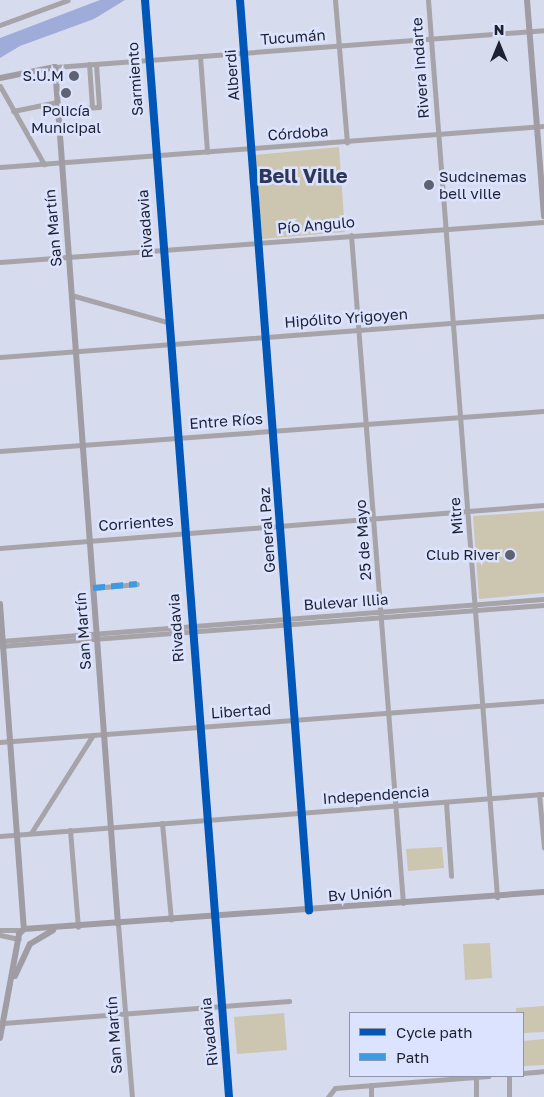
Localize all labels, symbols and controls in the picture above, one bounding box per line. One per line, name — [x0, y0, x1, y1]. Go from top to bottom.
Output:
street label: Rivera Indarte — [407, 17, 433, 119]
north arrow — [474, 20, 524, 70]
text: N — [494, 21, 504, 38]
street label: Tucumán — [260, 26, 326, 48]
street label: Sarmiento — [123, 41, 147, 117]
street label: Alberdi — [221, 49, 243, 101]
place label: S.U.M — [23, 67, 64, 85]
marker: S.U.M — [68, 70, 80, 82]
marker: Policía Municipal — [60, 87, 72, 99]
place label: Policía Municipal — [31, 101, 101, 136]
street label: Córdoba — [267, 122, 329, 144]
district label: Bell Ville — [258, 163, 348, 187]
place label: Sudcinemas bell ville — [439, 167, 527, 202]
marker: Sudcinemas bell ville — [423, 179, 435, 191]
street label: San Martín — [41, 188, 65, 268]
street label: Rivadavia — [134, 189, 156, 259]
street label: Pío Angulo — [276, 213, 356, 237]
street label: Hipólito Yrigoyen — [284, 305, 408, 331]
street label: Entre Ríos — [189, 409, 263, 433]
street label: General Paz — [255, 487, 279, 573]
street label: Mitre — [445, 497, 467, 535]
street label: 25 de Mayo — [351, 499, 375, 581]
street label: Corrientes — [98, 511, 174, 535]
place label: Club River — [426, 546, 500, 564]
marker: Club River — [504, 549, 516, 561]
street label: Bulevar Illia — [303, 590, 389, 614]
street label: San Martín — [71, 592, 95, 670]
street label: Rivadavia — [165, 593, 187, 663]
street label: Libertad — [210, 700, 272, 722]
street label: Independencia — [322, 782, 430, 808]
street label: Bv Unión — [327, 883, 393, 905]
street label: San Martín — [102, 996, 126, 1074]
street label: Rivadavia — [196, 997, 222, 1067]
legend — [349, 1012, 524, 1077]
text: Cycle path — [396, 1023, 472, 1041]
text: Path — [396, 1048, 429, 1066]

